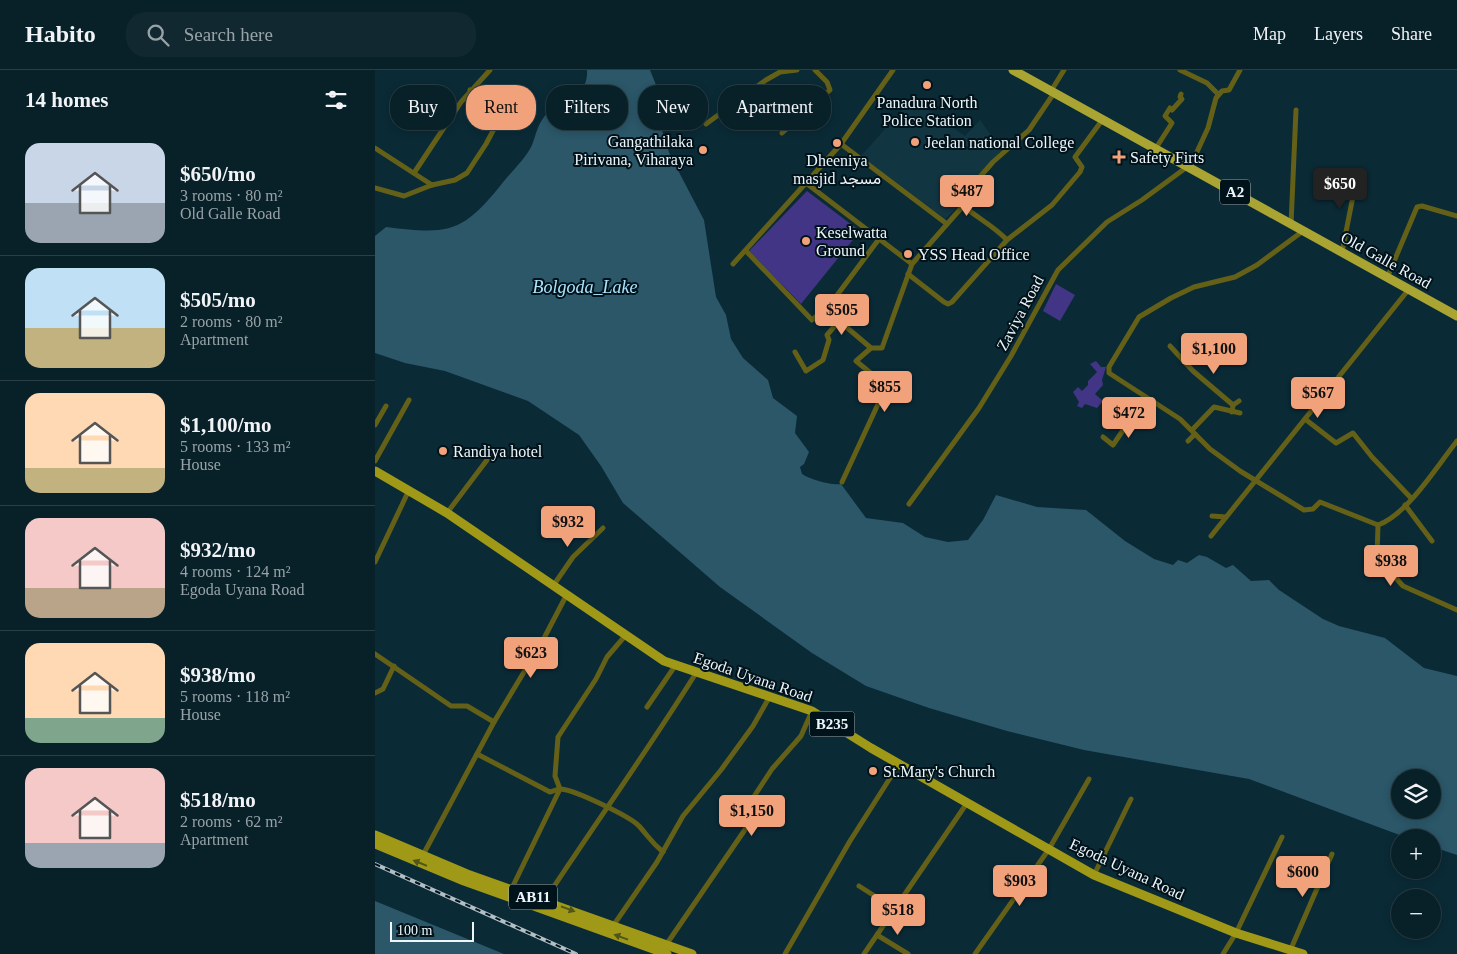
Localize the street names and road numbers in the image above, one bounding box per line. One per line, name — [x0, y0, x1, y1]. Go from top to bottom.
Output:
road number: A2 — [1220, 180, 1250, 204]
street label: Old Galle Road — [1338, 228, 1434, 292]
street label: Zaviya Road — [993, 273, 1048, 354]
street label: Egoda Uyana Road — [691, 649, 815, 706]
road number: B235 — [809, 712, 855, 736]
street label: Egoda Uyana Road — [1067, 835, 1187, 904]
road number: AB11 — [509, 884, 557, 910]

